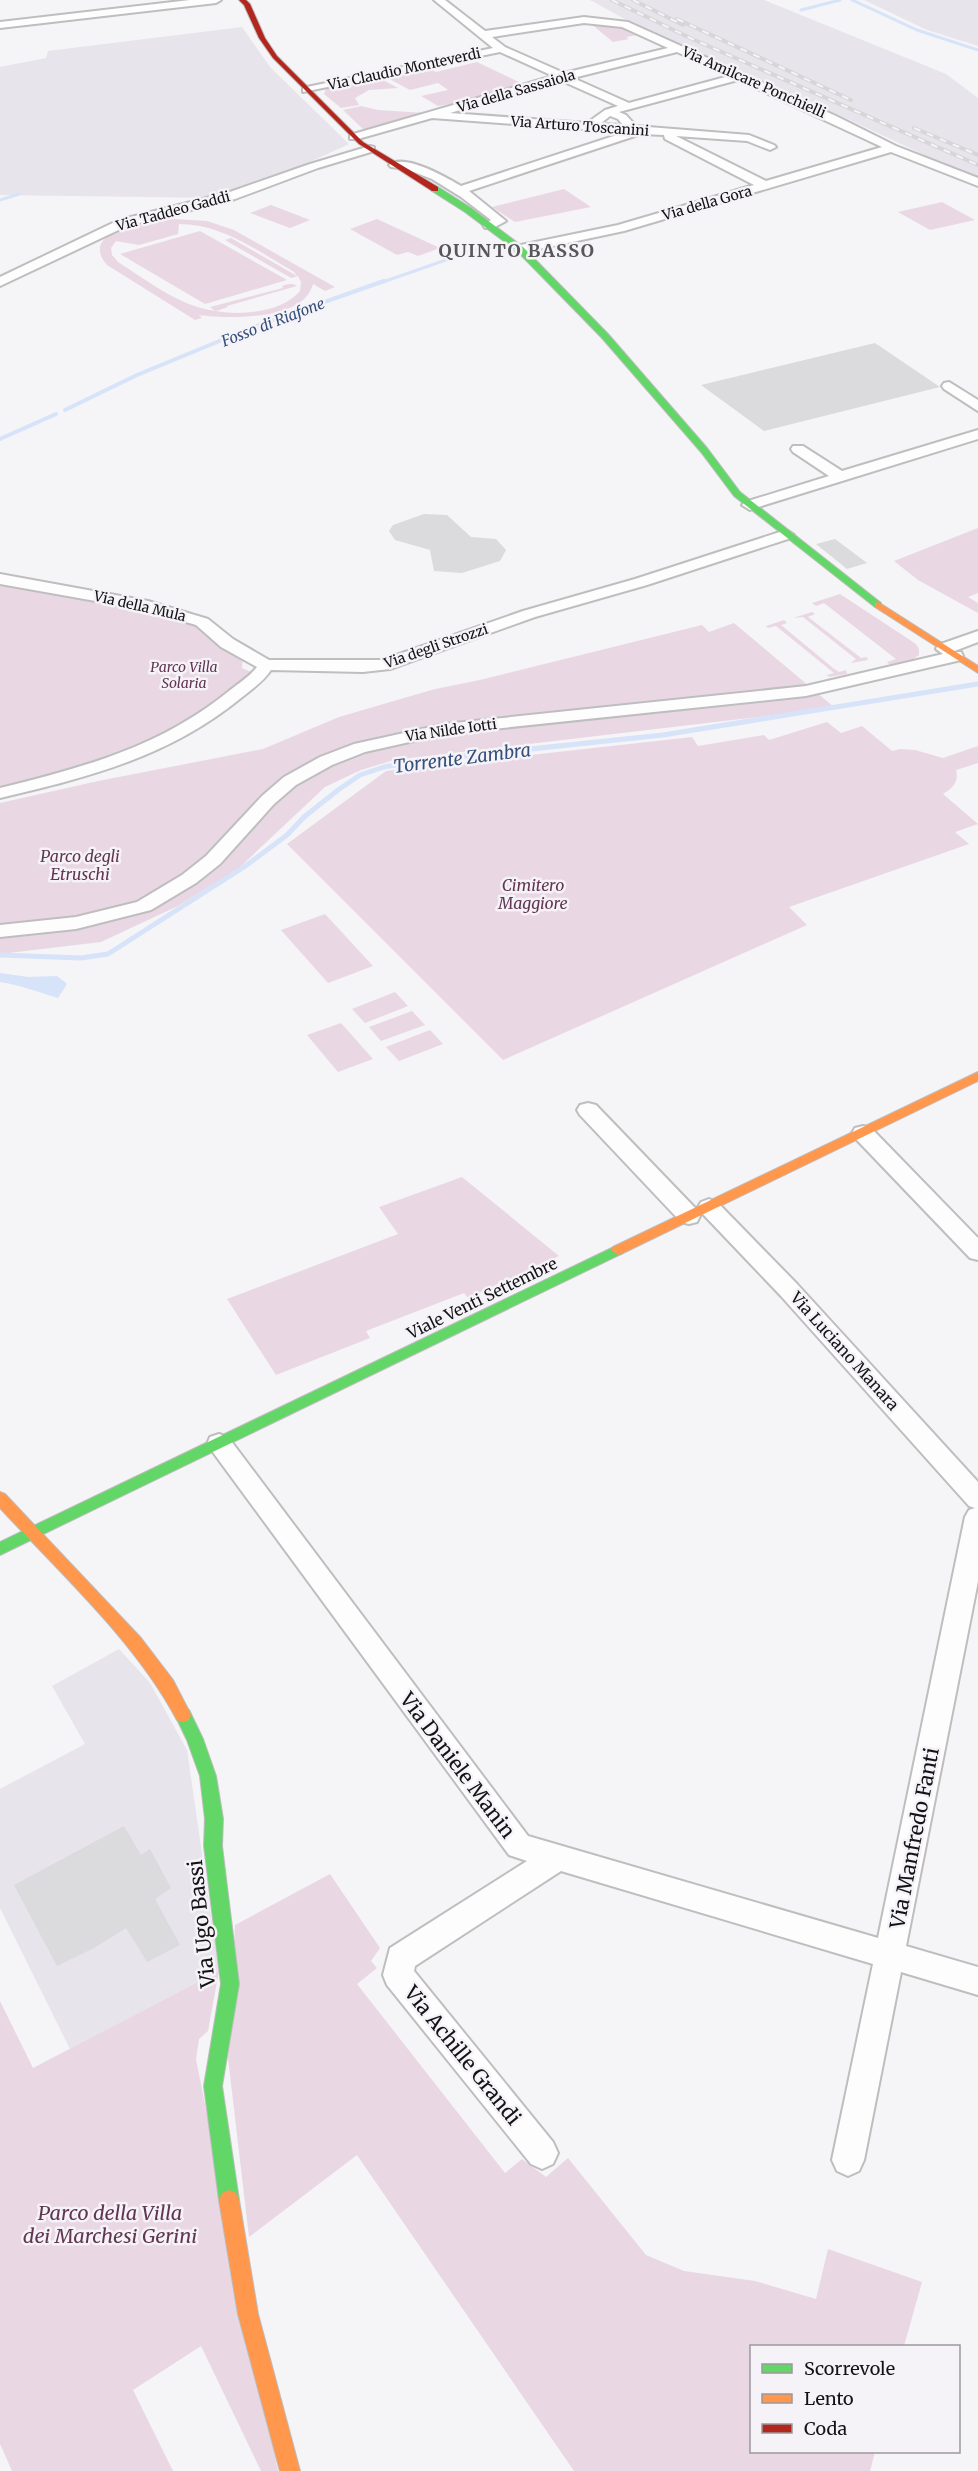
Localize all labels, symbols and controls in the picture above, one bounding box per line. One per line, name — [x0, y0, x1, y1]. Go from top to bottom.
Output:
street label: Via Amilcare Ponchielli — [678, 42, 829, 122]
street label: Via Claudio Monteverdi — [325, 44, 483, 94]
street label: Via della Sassaiola — [454, 65, 578, 117]
street label: Via Arturo Toscanini — [509, 112, 650, 140]
street label: Via della Gora — [659, 182, 754, 225]
street label: Via Taddeo Gaddi — [113, 187, 232, 235]
district label: QUINTO BASSO — [439, 239, 595, 262]
water label: Fosso di Riafone — [218, 293, 328, 351]
street label: Via della Mula — [91, 586, 188, 625]
street label: Via degli Strozzi — [381, 620, 491, 673]
park label: Parco Villa Solaria — [150, 658, 218, 692]
street label: Via Nilde Iotti — [403, 715, 498, 745]
water label: Torrente Zambra — [392, 738, 532, 778]
park label: Parco degli Etruschi — [40, 846, 120, 884]
park label: Cimitero Maggiore — [497, 875, 568, 913]
street label: Viale Venti Settembre — [403, 1253, 560, 1343]
street label: Via Luciano Manara — [786, 1287, 904, 1415]
street label: Via Daniele Manin — [395, 1686, 521, 1843]
street label: Via Manfredo Fanti — [884, 1745, 944, 1932]
street label: Via Ugo Bassi — [182, 1859, 220, 1990]
street label: Via Achille Grandi — [399, 1980, 527, 2130]
park label: Parco della Villa dei Marchesi Gerini — [23, 2200, 197, 2248]
legend — [750, 2345, 960, 2453]
text: Scorrevole — [804, 2357, 895, 2380]
text: Lento — [804, 2387, 854, 2410]
text: Coda — [804, 2417, 848, 2440]

